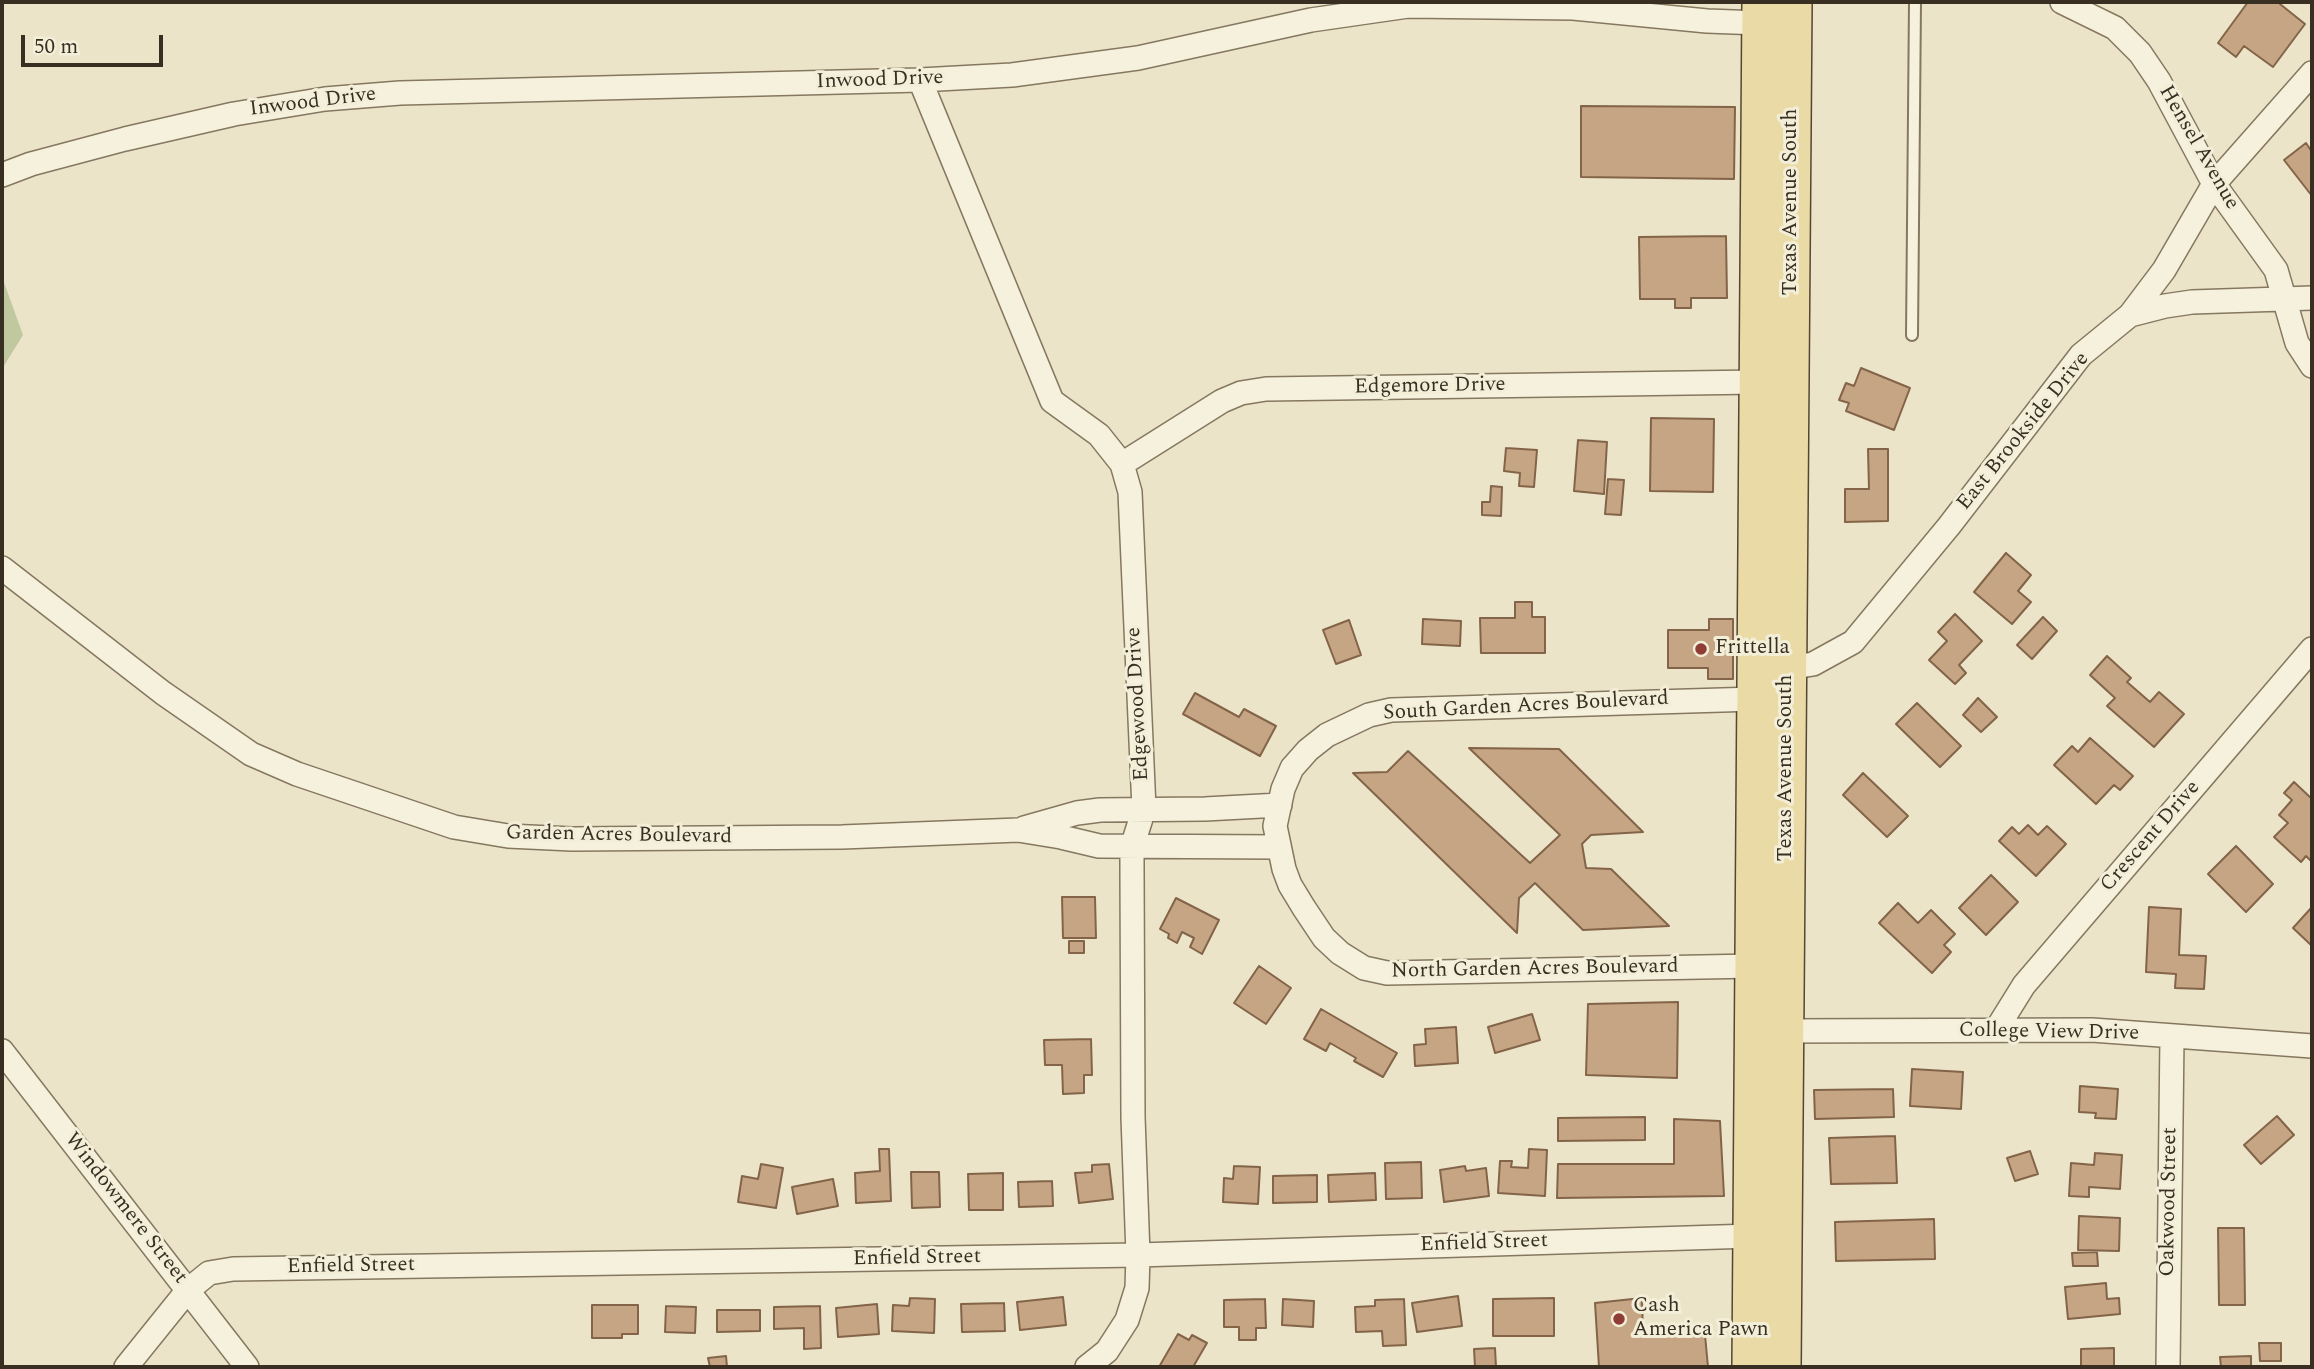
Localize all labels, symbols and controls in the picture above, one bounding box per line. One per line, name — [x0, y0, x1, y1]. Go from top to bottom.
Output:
scale bar — [24, 21, 166, 65]
text: 50 m — [34, 31, 78, 63]
street label: Inwood Drive — [816, 66, 944, 96]
street label: Hensel Avenue — [2152, 81, 2244, 215]
street label: Inwood Drive — [248, 83, 378, 123]
street label: Texas Avenue South — [1779, 109, 1805, 295]
street label: East Brookside Drive — [1953, 348, 2095, 516]
street label: Edgemore Drive — [1354, 373, 1506, 401]
street label: Edgewood Drive — [1122, 626, 1156, 782]
place label: Frittella — [1715, 636, 1790, 662]
marker: Frittella — [1693, 641, 1709, 657]
street label: Texas Avenue South — [1774, 675, 1800, 861]
street label: South Garden Acres Boulevard — [1383, 687, 1669, 727]
street label: Crescent Drive — [2096, 776, 2206, 898]
street label: Garden Acres Boulevard — [506, 821, 732, 851]
street label: North Garden Acres Boulevard — [1391, 955, 1679, 985]
street label: College View Drive — [1959, 1019, 2139, 1047]
street label: Oakwood Street — [2156, 1127, 2184, 1277]
street label: Windowmere Street — [58, 1128, 192, 1290]
street label: Enfield Street — [1420, 1229, 1548, 1259]
street label: Enfield Street — [853, 1245, 981, 1273]
street label: Enfield Street — [287, 1253, 415, 1281]
place label: Cash America Pawn — [1633, 1294, 1769, 1344]
marker: Cash America Pawn — [1611, 1311, 1627, 1327]

